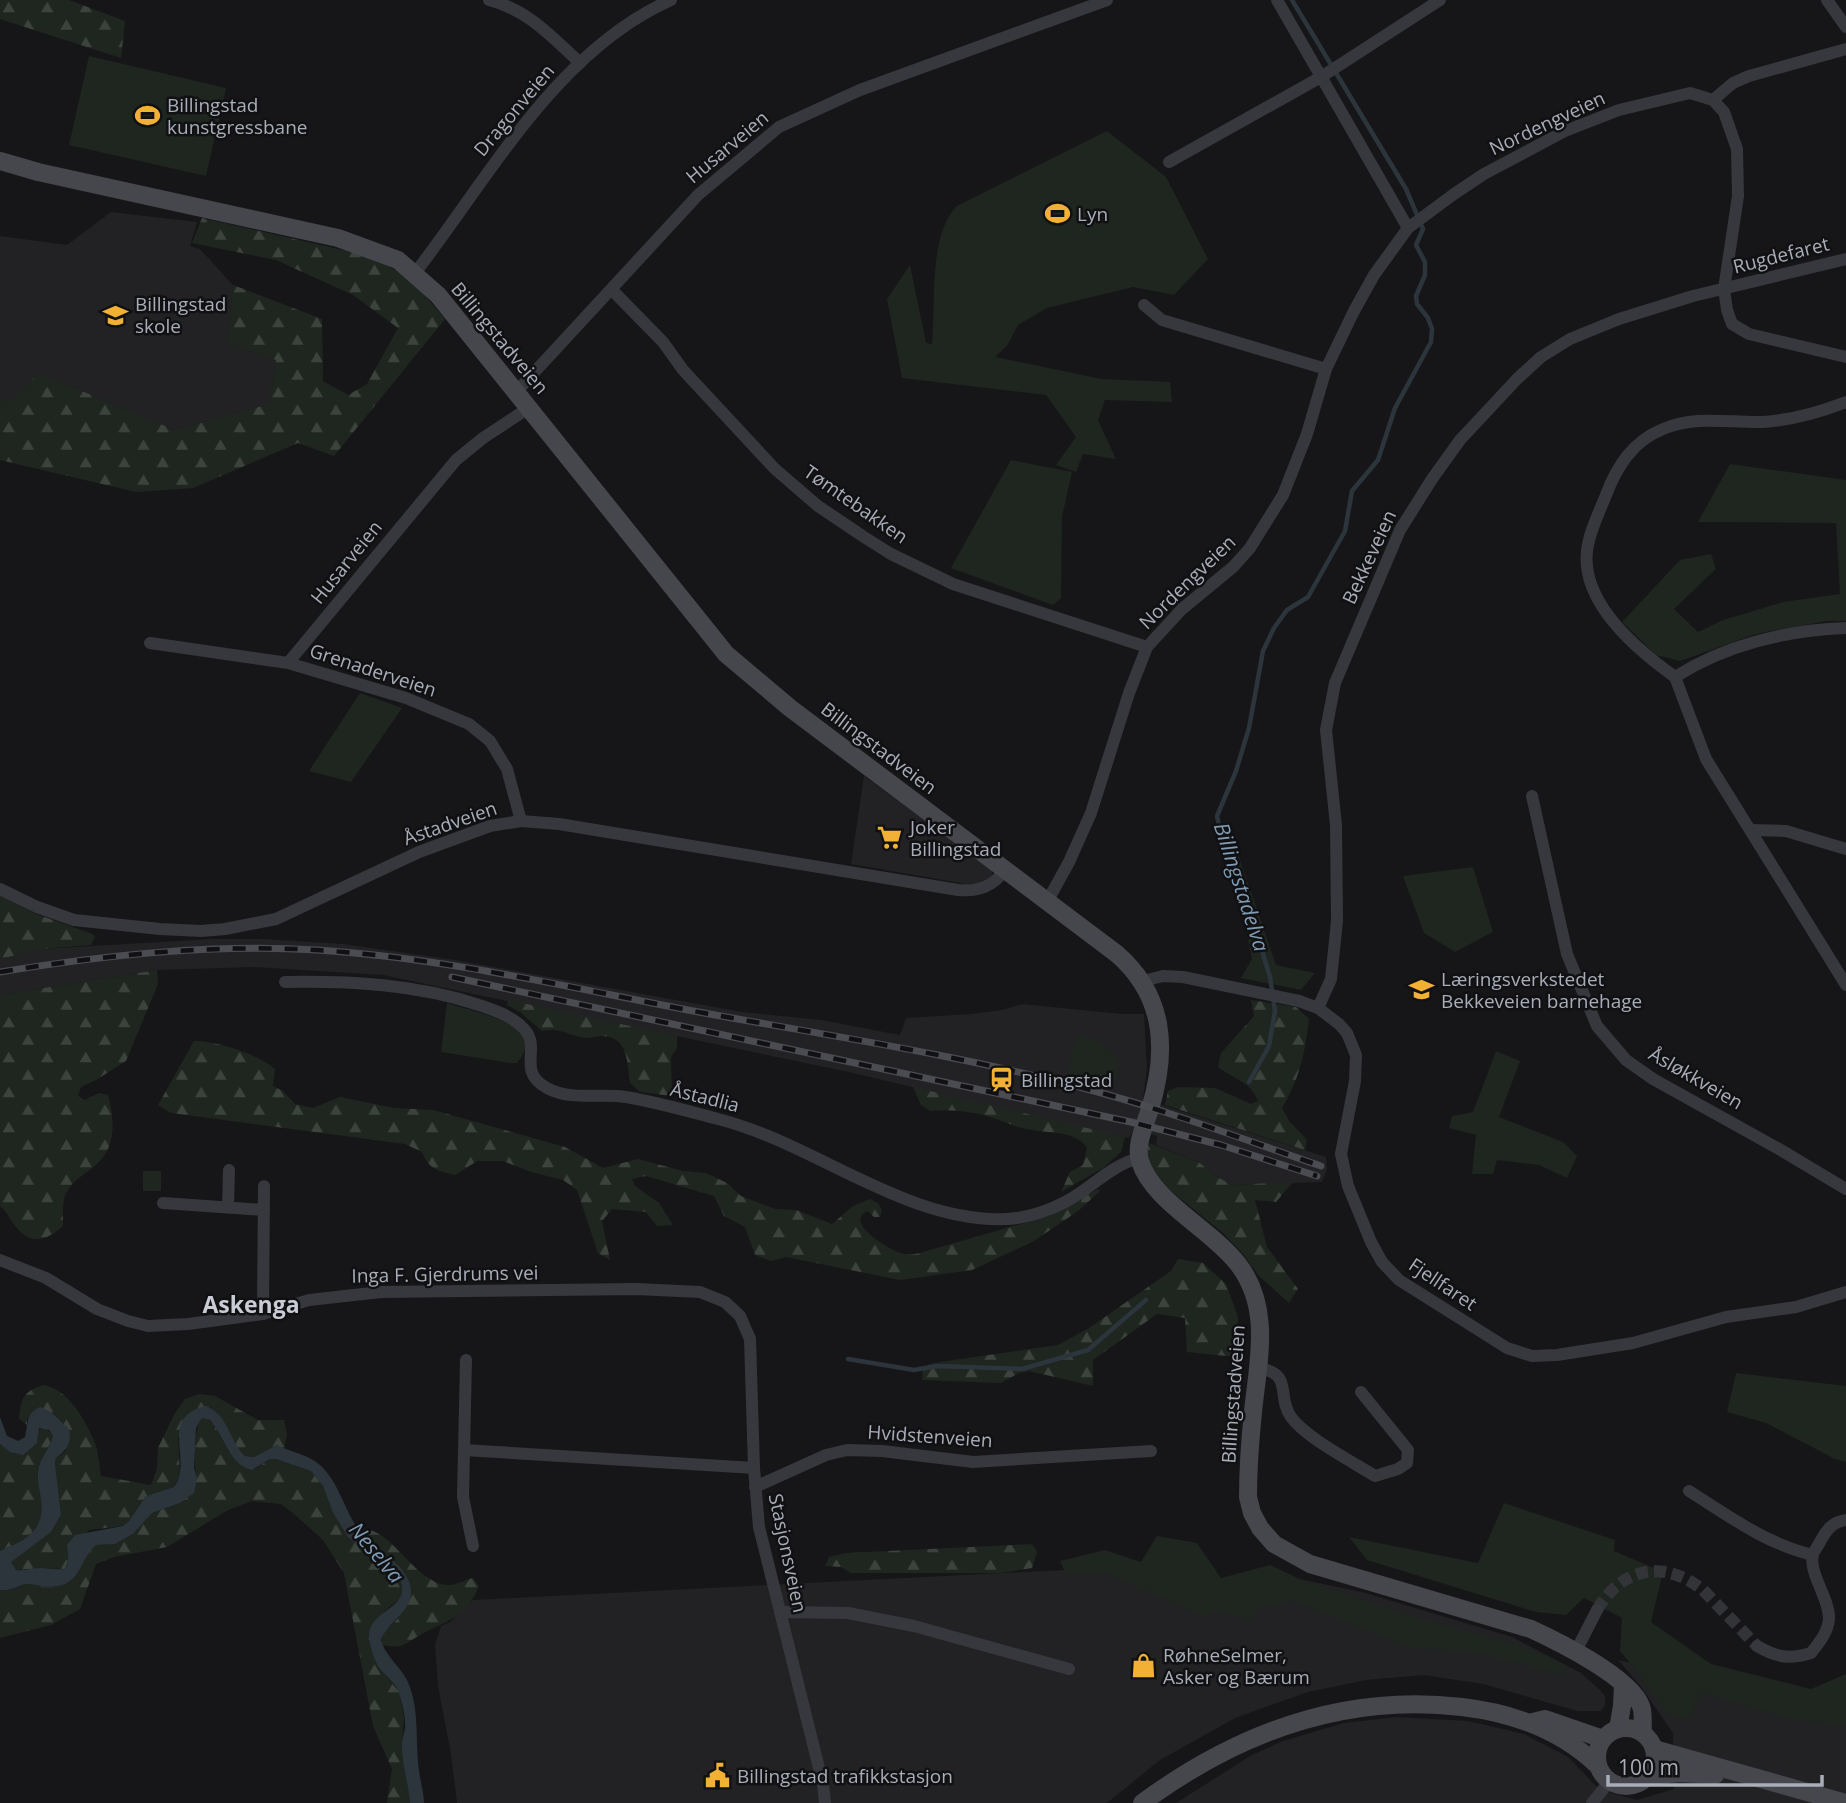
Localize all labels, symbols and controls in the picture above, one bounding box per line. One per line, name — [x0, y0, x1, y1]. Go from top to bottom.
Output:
street label: Dragonveien — [468, 58, 560, 162]
street label: Nordengveien — [1485, 85, 1609, 161]
place label: Billingstad kunstgressbane — [167, 92, 307, 140]
sports icon: Billingstad kunstgressbane — [133, 102, 161, 130]
street label: Husarveien — [680, 105, 774, 189]
sports icon: Lyn — [1043, 200, 1071, 228]
place label: Lyn — [1077, 201, 1108, 227]
street label: Rugdefaret — [1730, 230, 1832, 279]
street label: Billingstadveien — [445, 277, 555, 399]
place label: Billingstad skole — [135, 291, 226, 339]
school or university icon: Billingstad skole — [101, 301, 129, 329]
street label: Tømtebakken — [799, 459, 913, 549]
street label: Bekkeveien — [1336, 506, 1402, 608]
street label: Husarveien — [304, 515, 388, 609]
street label: Nordengveien — [1133, 529, 1241, 635]
street label: Grenaderveien — [306, 637, 440, 703]
street label: Billingstadveien — [816, 696, 942, 800]
street label: Åstadveien — [400, 795, 500, 851]
place label: Joker Billingstad — [908, 814, 1001, 862]
water label: Billingstadelva — [1208, 819, 1276, 955]
supermarket icon: Joker Billingstad — [876, 824, 904, 852]
place label: Læringsverkstedet Bekkeveien barnehage — [1441, 966, 1642, 1014]
school or university icon: Læringsverkstedet Bekkeveien barnehage — [1407, 976, 1435, 1004]
street label: Åsløkkveien — [1644, 1041, 1748, 1115]
station icon: Billingstad — [987, 1066, 1015, 1094]
place label: Billingstad — [1021, 1067, 1112, 1093]
street label: Åstadlia — [668, 1076, 742, 1118]
street label: Fjellfaret — [1404, 1252, 1482, 1316]
street label: Inga F. Gjerdrums vei — [351, 1259, 539, 1289]
district label: Askenga — [202, 1288, 300, 1320]
street label: Billingstadveien — [1215, 1324, 1251, 1464]
street label: Hvidstenveien — [867, 1419, 993, 1453]
street label: Stasjonsveien — [763, 1491, 813, 1615]
water label: Neselva — [343, 1516, 411, 1589]
place label: RøhneSelmer, Asker og Bærum — [1163, 1642, 1310, 1690]
shop icon: RøhneSelmer, Asker og Bærum — [1129, 1652, 1157, 1680]
scale bar — [1608, 1744, 1822, 1788]
text: 100 m — [1618, 1753, 1679, 1781]
public building icon: Billingstad trafikkstasjon — [703, 1762, 731, 1790]
place label: Billingstad trafikkstasjon — [737, 1763, 953, 1789]

